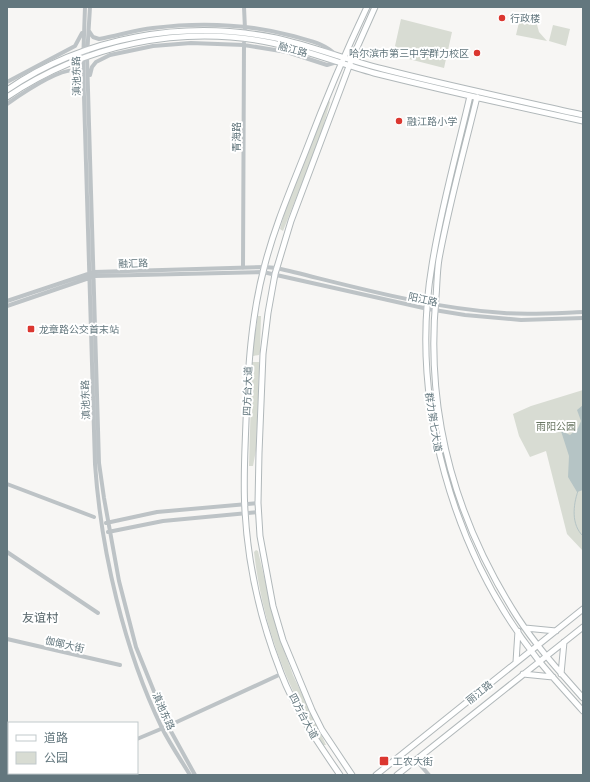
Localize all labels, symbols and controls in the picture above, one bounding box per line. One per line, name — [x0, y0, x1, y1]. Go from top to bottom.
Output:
marker: 行政楼 — [497, 13, 507, 23]
place label: 行政楼 — [510, 13, 540, 24]
street label: 融江路 — [277, 40, 309, 59]
place label: 哈尔滨市第三中学群力校区 — [349, 48, 469, 59]
marker: 哈尔滨市第三中学群力校区 — [472, 48, 482, 58]
street label: 滇池东路 — [71, 56, 82, 96]
marker: 融江路小学 — [394, 116, 404, 126]
place label: 融江路小学 — [407, 116, 457, 127]
street label: 青海路 — [231, 122, 242, 152]
street label: 融汇路 — [118, 257, 148, 270]
street label: 阳江路 — [407, 291, 439, 308]
marker: 龙章路公交首末站 — [26, 324, 36, 334]
place label: 龙章路公交首末站 — [39, 324, 119, 335]
street label: 四方台大道 — [241, 366, 254, 416]
street label: 滇池东路 — [79, 380, 92, 420]
street label: 群力第七大道 — [423, 392, 444, 453]
park label: 雨阳公园 — [536, 421, 576, 432]
district label: 友谊村 — [22, 611, 59, 625]
street label: 伽倻大街 — [44, 635, 86, 654]
street label: 丽江路 — [464, 679, 494, 706]
street label: 滇池东路 — [150, 691, 177, 732]
street label: 四方台大道 — [287, 692, 320, 741]
legend — [8, 722, 138, 774]
text: 道路 — [44, 731, 68, 745]
text: 公园 — [44, 751, 68, 765]
marker: 工农大街 — [378, 755, 390, 767]
place label: 工农大街 — [393, 756, 433, 767]

